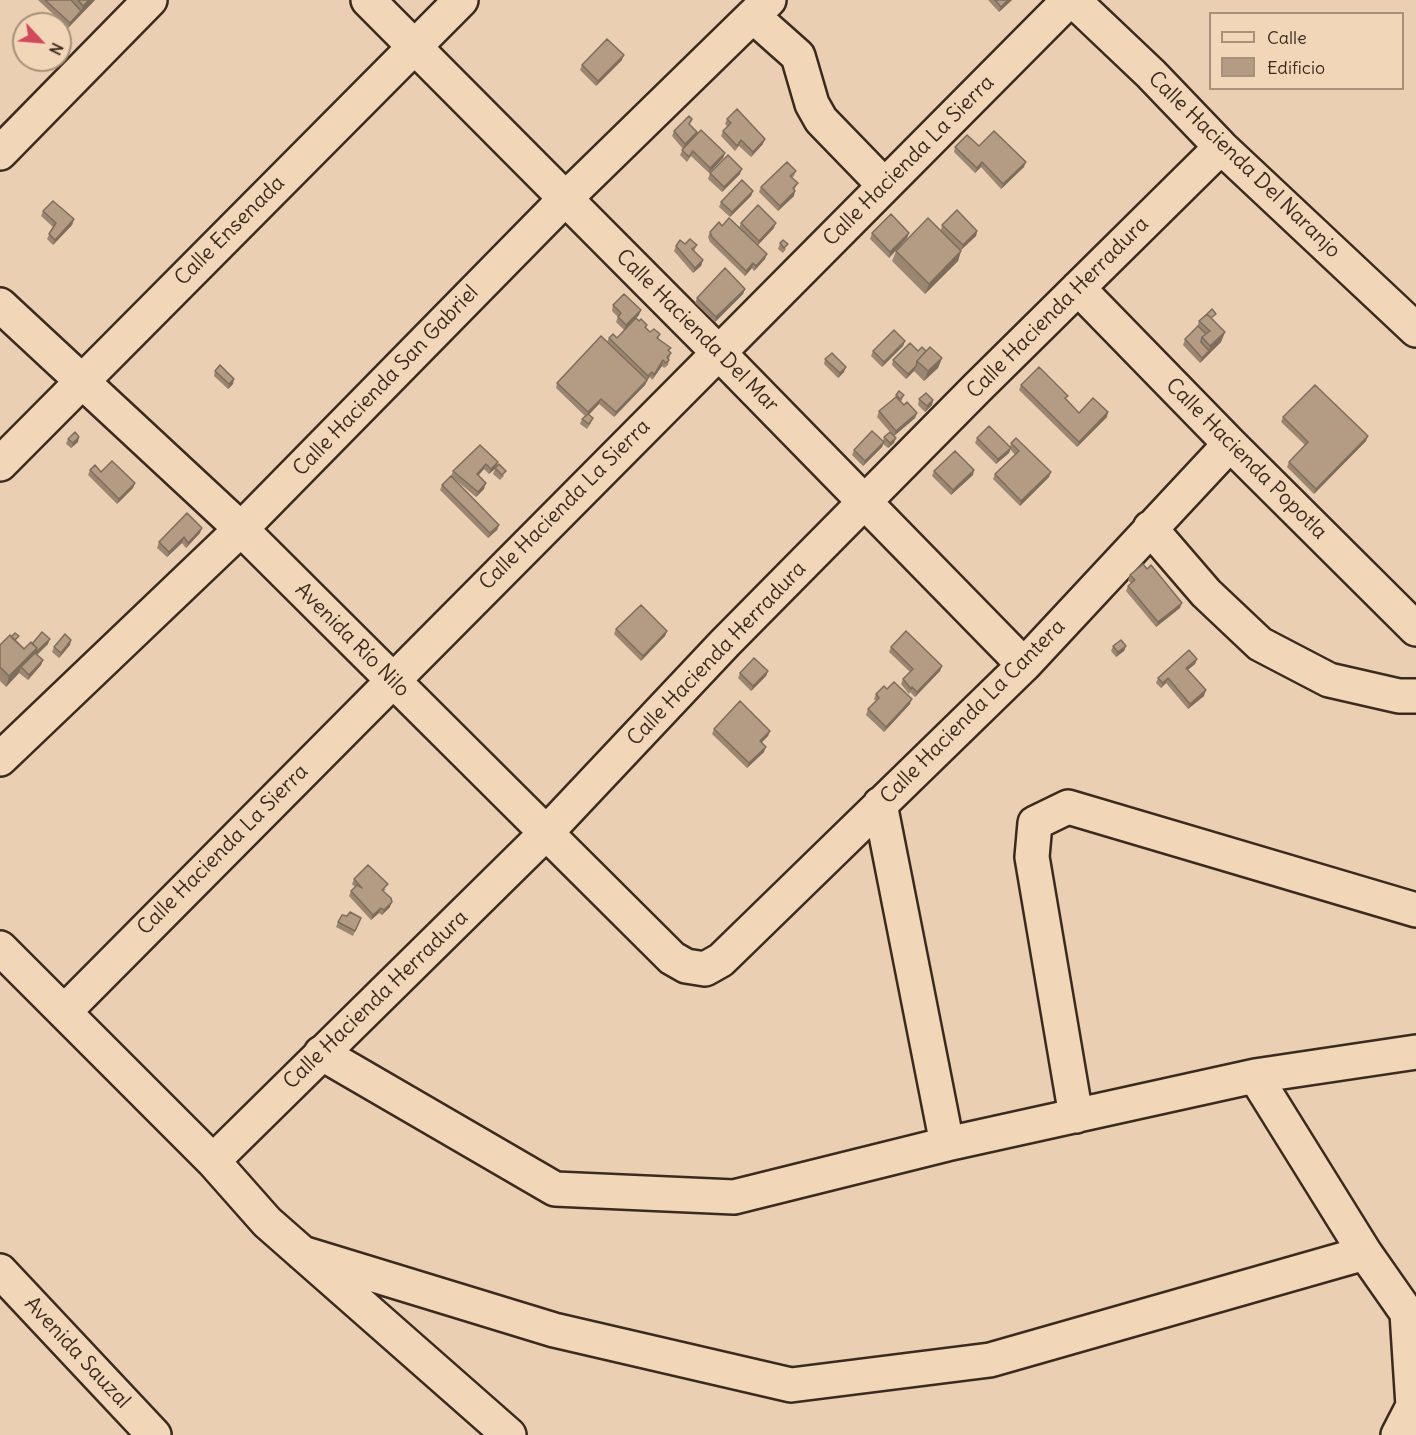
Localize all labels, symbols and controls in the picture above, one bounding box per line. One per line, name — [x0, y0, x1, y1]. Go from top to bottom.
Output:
north arrow — [12, 12, 72, 72]
legend — [1209, 12, 1404, 90]
text: Calle — [1267, 26, 1307, 49]
text: N — [45, 40, 68, 58]
text: Edificio — [1267, 56, 1325, 79]
street label: Calle Hacienda Del Naranjo — [1143, 66, 1345, 264]
street label: Calle Hacienda La Sierra — [818, 70, 1000, 252]
street label: Calle Ensenada — [170, 171, 290, 291]
street label: Calle Hacienda Herradura — [962, 212, 1154, 404]
street label: Calle Hacienda Del Mar — [610, 244, 784, 418]
street label: Calle Hacienda San Gabriel — [288, 280, 484, 482]
street label: Calle Hacienda Popotla — [1160, 373, 1332, 545]
street label: Calle Hacienda La Sierra — [474, 414, 656, 596]
street label: Calle Hacienda Herradura — [622, 557, 812, 751]
street label: Avenida Río Nilo — [290, 578, 414, 702]
street label: Calle Hacienda La Cantera — [875, 614, 1071, 810]
street label: Calle Hacienda La Sierra — [132, 759, 314, 941]
street label: Calle Hacienda Herradura — [279, 905, 473, 1095]
street label: Avenida Sauzal — [19, 1292, 135, 1414]

